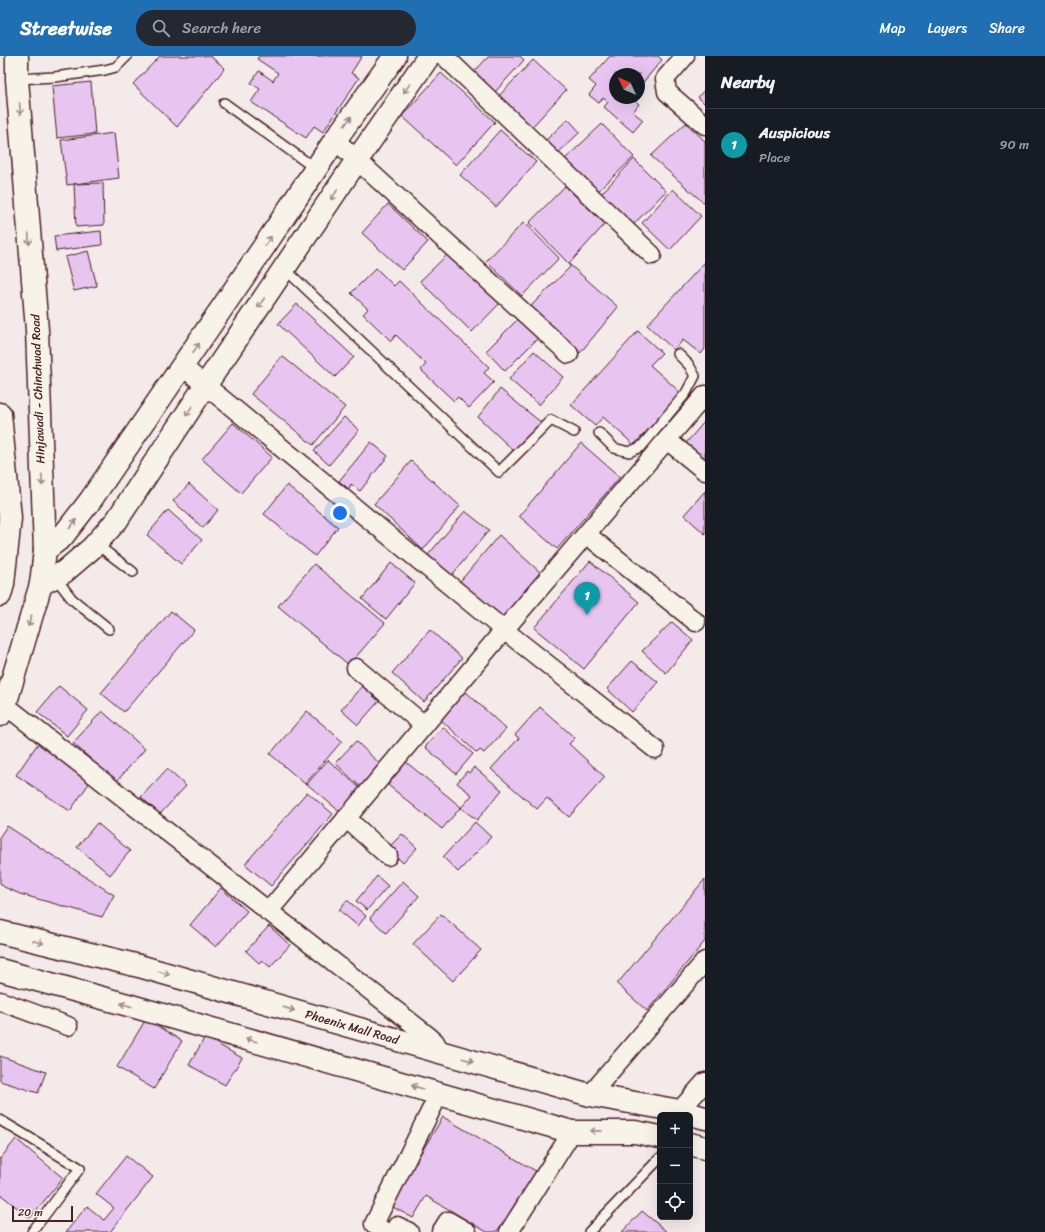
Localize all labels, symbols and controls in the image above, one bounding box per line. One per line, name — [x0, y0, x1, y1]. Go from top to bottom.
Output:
search box — [136, 10, 416, 46]
text: Streetwise — [20, 12, 112, 45]
text: Search here — [182, 15, 261, 41]
text: Map — [880, 16, 905, 41]
text: Layers — [927, 16, 967, 41]
text: Share — [989, 16, 1025, 41]
icon: search — [150, 17, 172, 39]
text: Nearby — [721, 67, 775, 97]
north arrow — [609, 68, 645, 104]
one-way arrow — [403, 82, 411, 93]
one-way arrow — [16, 102, 23, 115]
one-way arrow — [344, 116, 353, 127]
text: Auspicious — [759, 120, 830, 146]
text: 1 — [731, 133, 737, 156]
text: 90 m — [999, 133, 1029, 156]
text: Place — [759, 146, 790, 169]
one-way arrow — [330, 190, 338, 201]
one-way arrow — [26, 232, 33, 245]
one-way arrow — [265, 235, 273, 247]
one-way arrow — [257, 297, 265, 308]
street label: Hinjawadi - Chinchwad Road — [24, 313, 52, 464]
one-way arrow — [192, 342, 200, 354]
one-way arrow — [185, 405, 193, 416]
one-way arrow — [38, 473, 46, 486]
your location — [330, 503, 350, 523]
one-way arrow — [68, 518, 77, 529]
pin: 1 — [574, 582, 600, 615]
one-way arrow — [26, 615, 33, 628]
one-way arrow — [31, 938, 44, 946]
one-way arrow — [157, 970, 170, 977]
one-way arrow — [120, 1000, 133, 1008]
street label: Phoenix Mall Road — [303, 1003, 402, 1051]
one-way arrow — [282, 1006, 295, 1013]
one-way arrow — [245, 1036, 258, 1043]
one-way arrow — [461, 1056, 474, 1064]
one-way arrow — [410, 1083, 423, 1090]
map controls — [657, 1112, 693, 1220]
button: + — [657, 1112, 693, 1148]
one-way arrow — [590, 1127, 603, 1135]
button: − — [657, 1148, 693, 1184]
button: locate — [657, 1184, 693, 1220]
text: 20 m — [18, 1203, 43, 1222]
scale bar — [12, 1204, 73, 1223]

